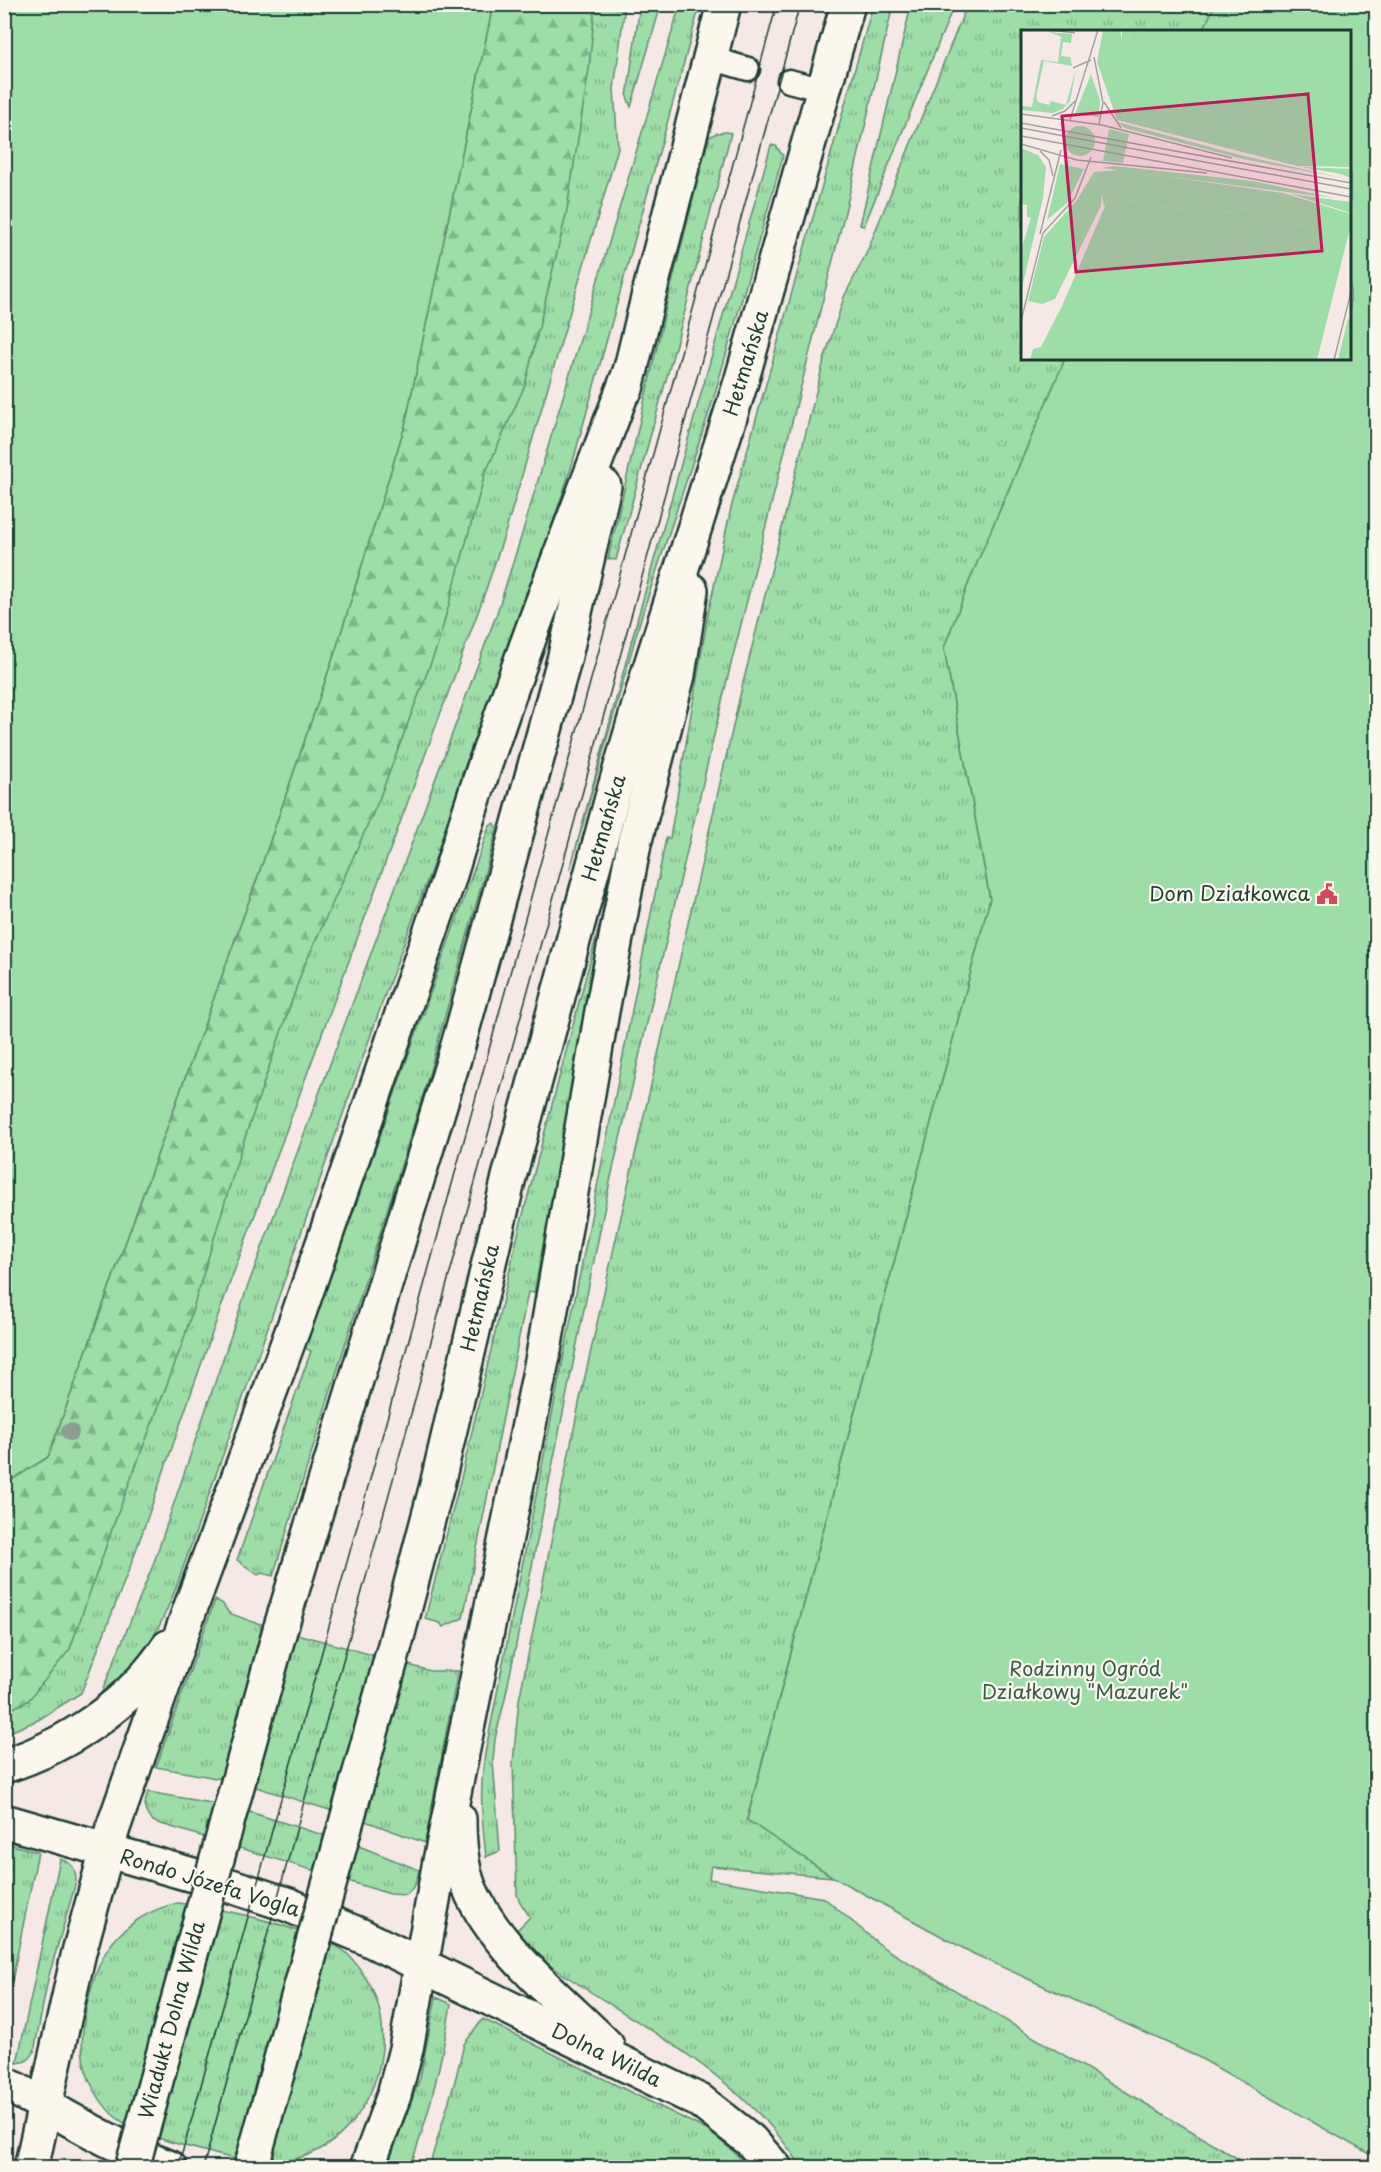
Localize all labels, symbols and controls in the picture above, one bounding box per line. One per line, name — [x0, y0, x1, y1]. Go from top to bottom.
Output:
inset map — [1021, 30, 1351, 360]
street label: Hetmańska — [715, 305, 776, 420]
street label: Hetmańska — [573, 770, 633, 885]
place label: Dom Działkowca — [1149, 878, 1311, 908]
public building icon: Dom Działkowca — [1315, 882, 1339, 906]
street label: Hetmańska — [452, 1240, 506, 1355]
park label: Rodzinny Ogród Działkowy "Mazurek" — [982, 1653, 1188, 1706]
street label: Rondo Józefa Vogla — [117, 1840, 304, 1924]
street label: Wiadukt Dolna Wilda — [130, 1917, 212, 2122]
street label: Dolna Wilda — [546, 2014, 667, 2094]

